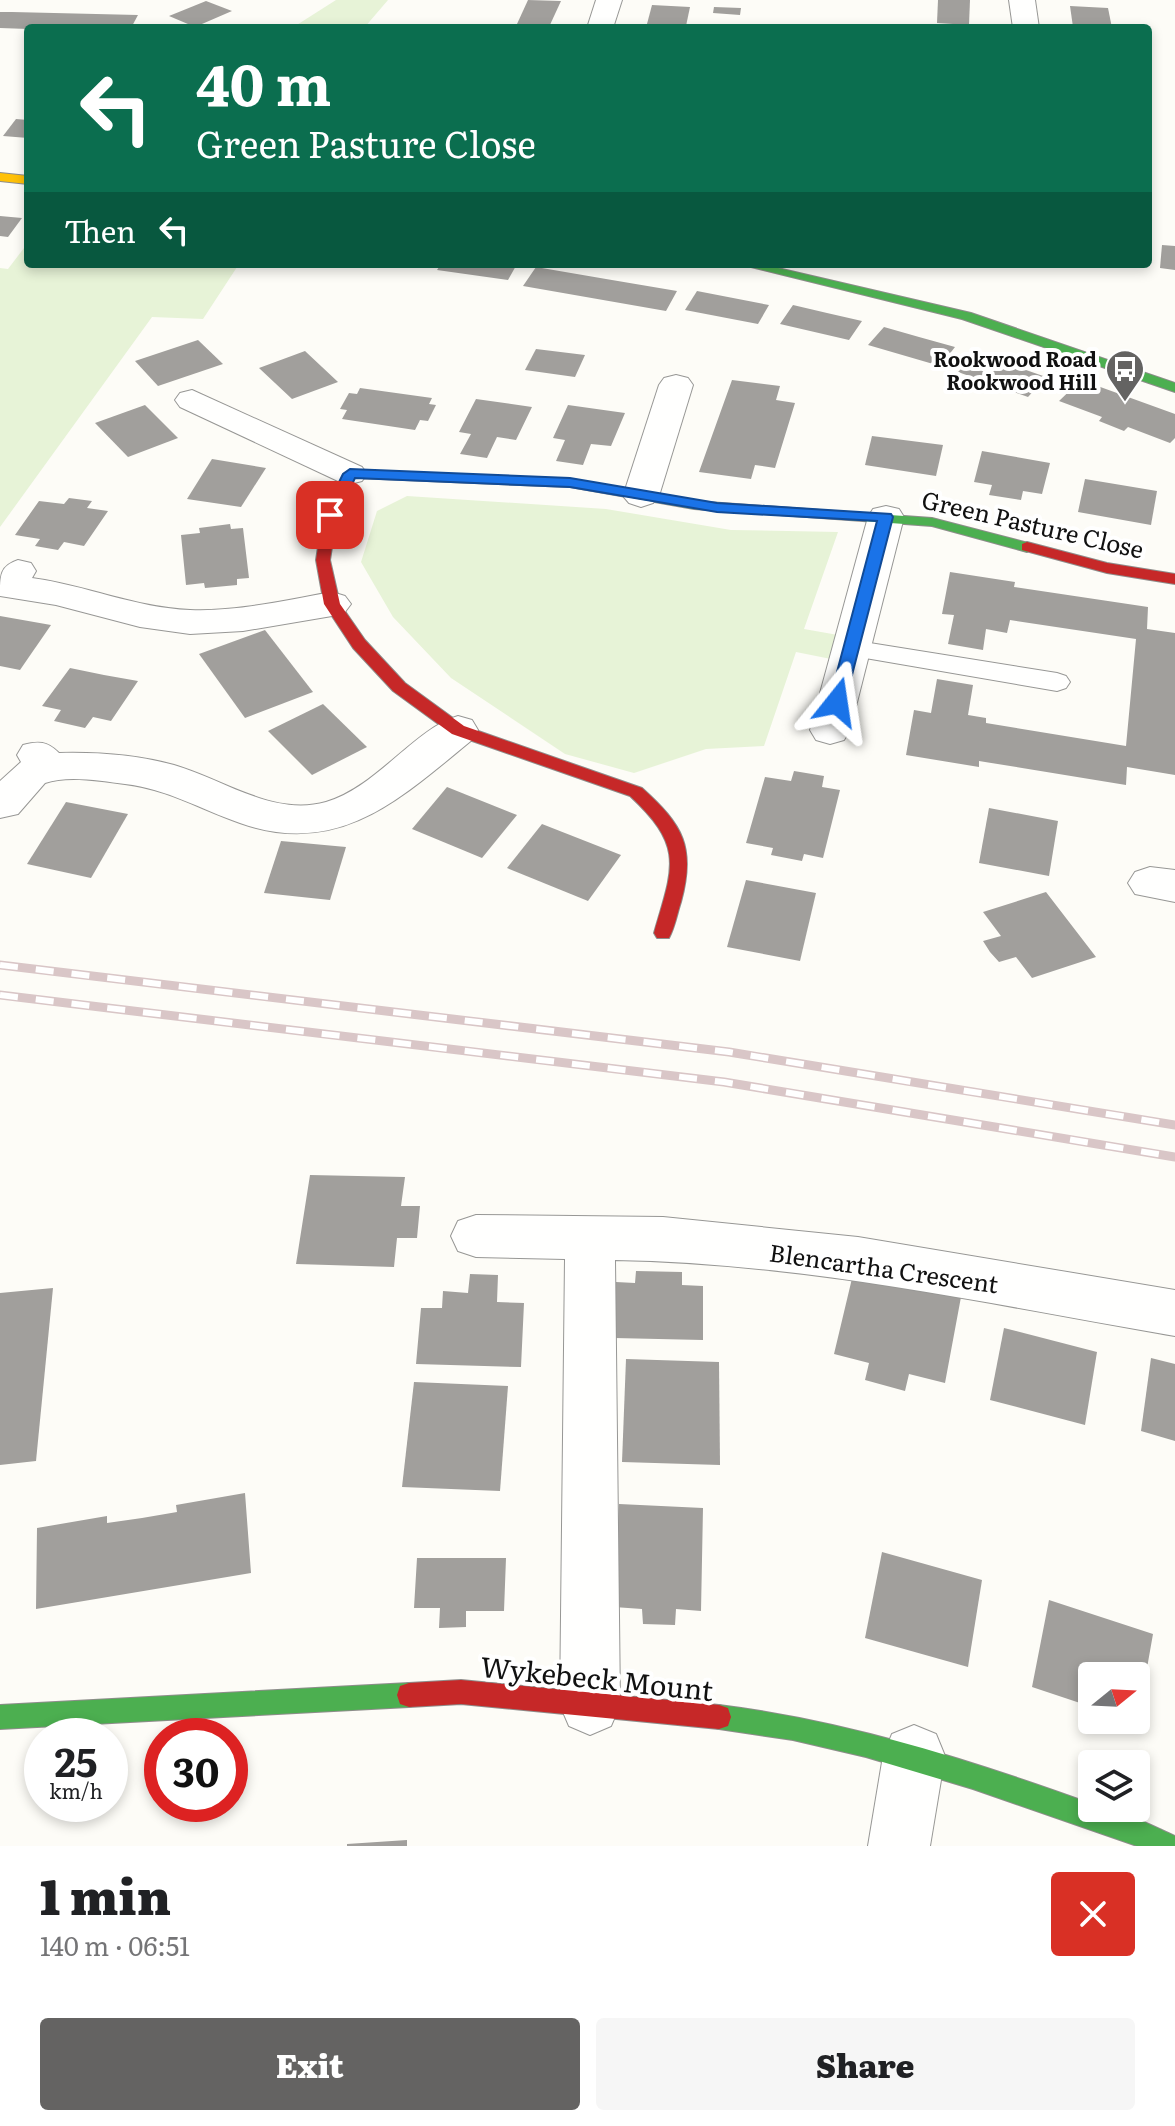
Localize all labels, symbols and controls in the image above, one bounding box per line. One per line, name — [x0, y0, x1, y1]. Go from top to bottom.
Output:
text: 40 m — [196, 40, 331, 123]
icon: left — [64, 56, 168, 160]
text: Green Pasture Close — [196, 116, 536, 169]
text: Then — [64, 208, 136, 252]
icon: left — [152, 208, 196, 252]
place label: Rookwood Road Rookwood Hill — [933, 343, 1097, 396]
bus stop icon: Rookwood Road Rookwood Hill — [1104, 348, 1146, 403]
street label: Green Pasture Close — [919, 480, 1147, 566]
pin — [296, 481, 364, 549]
icon: arrive — [308, 493, 352, 537]
position arrow — [795, 660, 879, 744]
street label: Blencartha Crescent — [767, 1234, 1001, 1300]
street label: Wykebeck Mount — [479, 1644, 716, 1710]
north arrow — [1078, 1662, 1150, 1734]
map controls — [1078, 1662, 1150, 1822]
speed limit sign: 30 — [144, 1718, 248, 1822]
text: 25 — [54, 1730, 98, 1789]
button: layers — [1078, 1750, 1150, 1822]
text: km/h — [49, 1775, 103, 1805]
text: 1 min — [40, 1859, 171, 1930]
button: close — [1051, 1872, 1135, 1956]
text: 140 m · 06:51 — [40, 1925, 190, 1964]
button: Exit — [40, 2018, 580, 2110]
button: Share — [596, 2018, 1135, 2110]

